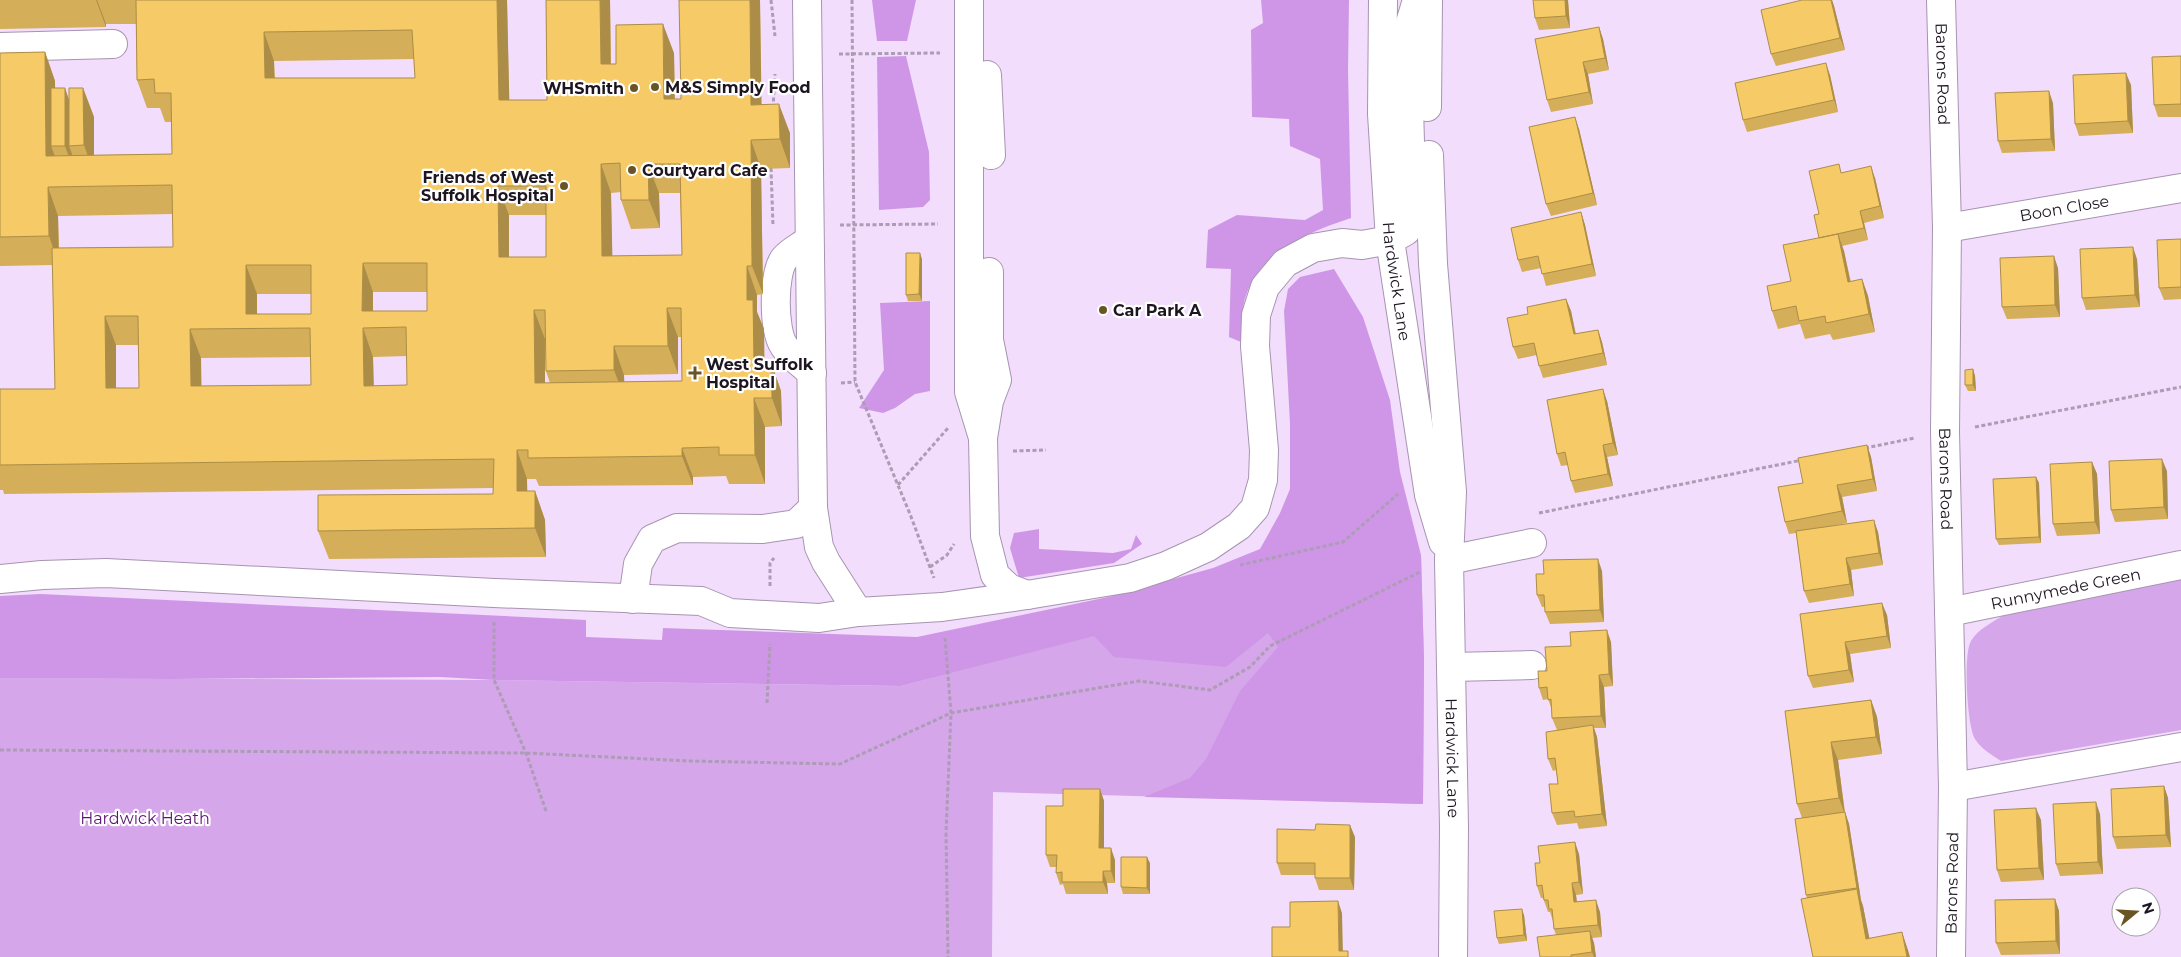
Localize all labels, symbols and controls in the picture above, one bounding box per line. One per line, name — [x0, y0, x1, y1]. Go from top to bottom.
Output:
street label: Barons Road — [1932, 22, 1954, 125]
place label: M&S Simply Food — [665, 78, 810, 97]
place label: WHSmith — [543, 79, 624, 98]
marker: M&S Simply Food — [649, 81, 661, 93]
marker: WHSmith — [628, 82, 640, 94]
place label: Courtyard Cafe — [642, 161, 768, 180]
marker: Courtyard Cafe — [626, 164, 638, 176]
place label: Friends of West Suffolk Hospital — [421, 168, 554, 205]
marker: Friends of West Suffolk Hospital — [558, 180, 570, 192]
street label: Boon Close — [2018, 191, 2110, 225]
street label: Hardwick Lane — [1379, 221, 1415, 342]
place label: Car Park A — [1113, 301, 1202, 320]
marker: Car Park A — [1097, 304, 1109, 316]
place label: West Suffolk Hospital — [706, 355, 814, 392]
marker: West Suffolk Hospital — [688, 366, 702, 380]
street label: Barons Road — [1935, 427, 1957, 530]
street label: Runnymede Green — [1989, 564, 2142, 613]
street label: Hardwick Lane — [1442, 698, 1463, 818]
park label: Hardwick Heath — [80, 809, 210, 828]
street label: Barons Road — [1942, 832, 1962, 934]
north arrow — [2111, 887, 2161, 937]
text: N — [2138, 900, 2159, 916]

